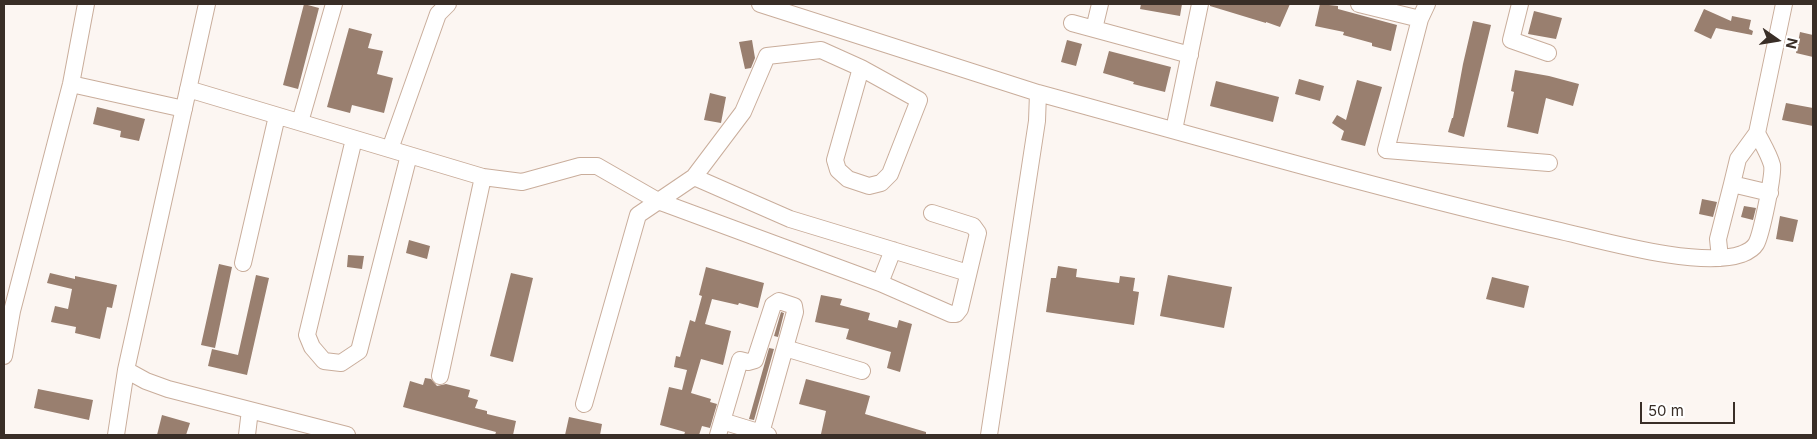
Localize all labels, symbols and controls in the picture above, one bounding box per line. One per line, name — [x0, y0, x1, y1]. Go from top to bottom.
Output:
north arrow — [1752, 15, 1802, 65]
text: N — [1783, 36, 1802, 51]
scale bar — [1642, 392, 1737, 424]
text: 50 m — [1648, 401, 1684, 420]

